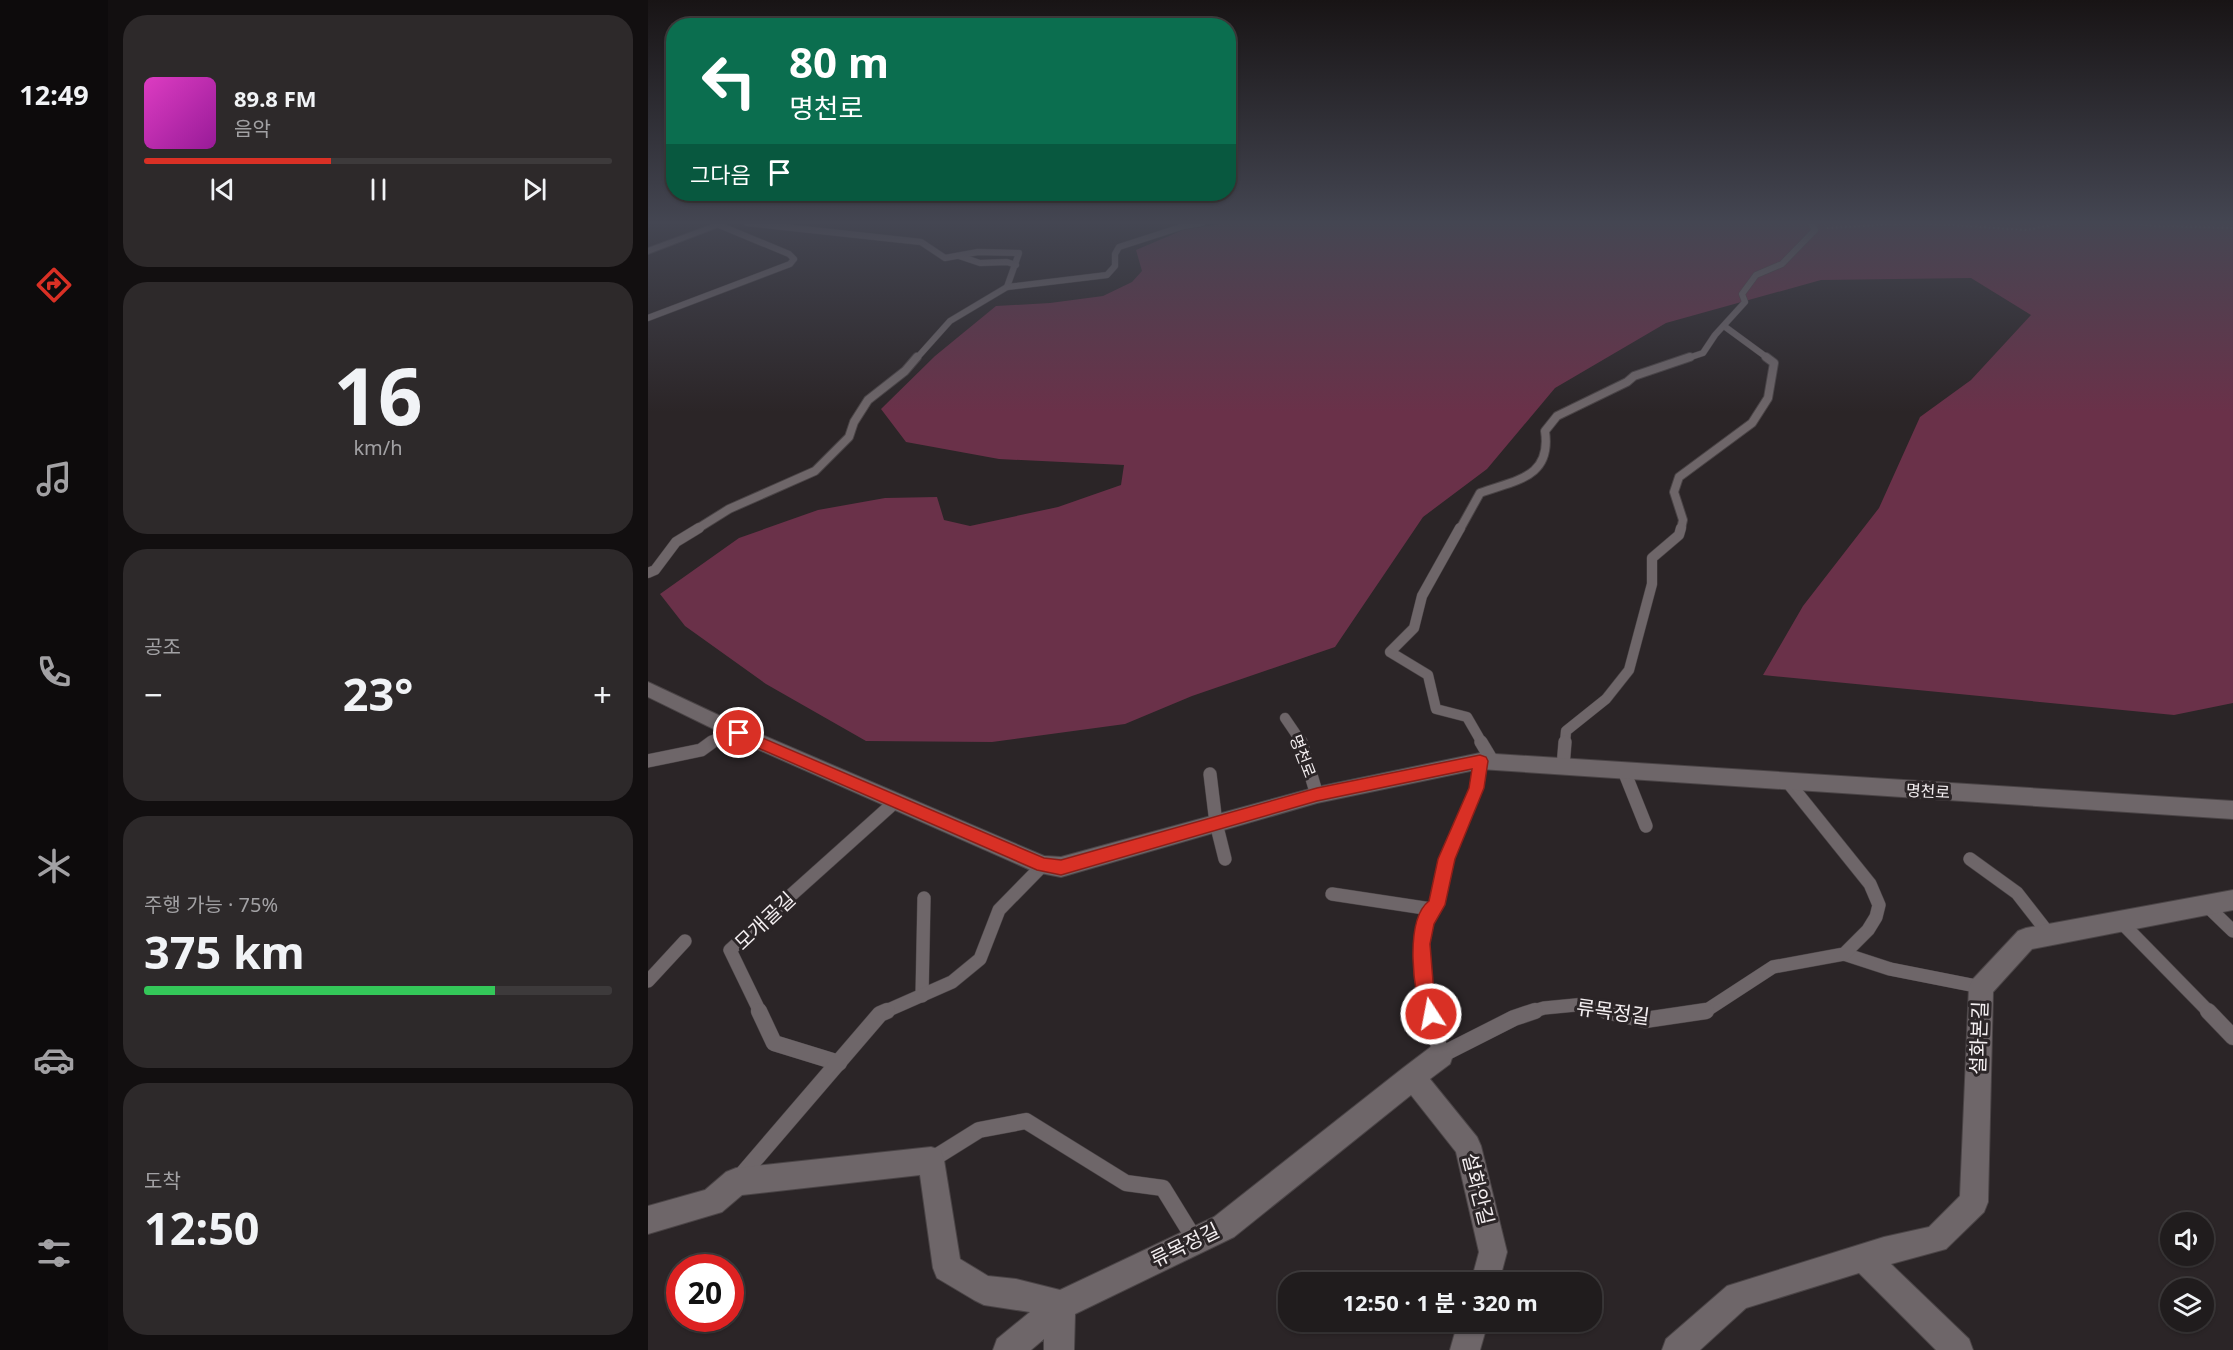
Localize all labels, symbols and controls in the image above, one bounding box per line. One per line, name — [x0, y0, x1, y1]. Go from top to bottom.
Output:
text: 80 m — [789, 33, 889, 90]
icon: left — [690, 42, 768, 120]
text: 12:49 — [19, 76, 89, 113]
text: 89.8 FM — [234, 83, 316, 113]
text: 명천로 — [789, 89, 864, 126]
text: 음악 — [234, 115, 271, 142]
icon: arrive — [763, 156, 796, 189]
text: 그다음 — [690, 159, 751, 189]
icon: previous — [206, 173, 239, 206]
icon: pause — [362, 173, 395, 206]
icon: next — [518, 173, 551, 206]
icon: directions — [33, 264, 75, 306]
text: 16 — [333, 342, 423, 448]
text: km/h — [353, 434, 403, 461]
icon: music — [33, 458, 75, 500]
text: 공조 — [144, 633, 181, 660]
icon: phone — [33, 651, 75, 693]
text: 23° — [343, 663, 413, 724]
text: − — [144, 672, 163, 717]
text: + — [593, 672, 612, 717]
pin — [713, 707, 764, 758]
icon: arrive — [722, 716, 755, 749]
street label: 명천로 — [1285, 731, 1321, 781]
street label: 명천로 — [1905, 779, 1951, 803]
icon: climate — [33, 845, 75, 887]
street label: 모개골길 — [729, 886, 801, 956]
text: 주행 가능 · 75% — [144, 891, 278, 918]
text: 375 km — [144, 921, 305, 982]
position arrow — [1399, 982, 1463, 1046]
street label: 류목정길 — [1575, 993, 1651, 1030]
street label: 설화본길 — [1964, 1001, 1993, 1075]
icon: car — [33, 1039, 75, 1081]
street label: 설화안길 — [1456, 1150, 1500, 1228]
text: 도착 — [144, 1167, 181, 1194]
text: 12:50 — [144, 1197, 260, 1258]
map controls — [2160, 1212, 2214, 1332]
button: sound — [2160, 1212, 2214, 1266]
street label: 류목정길 — [1146, 1216, 1224, 1273]
icon: filters — [33, 1232, 75, 1274]
speed limit sign: 20 — [666, 1254, 744, 1332]
button: layers — [2160, 1278, 2214, 1332]
text: 12:50 · 1 분 · 320 m — [1342, 1287, 1538, 1317]

